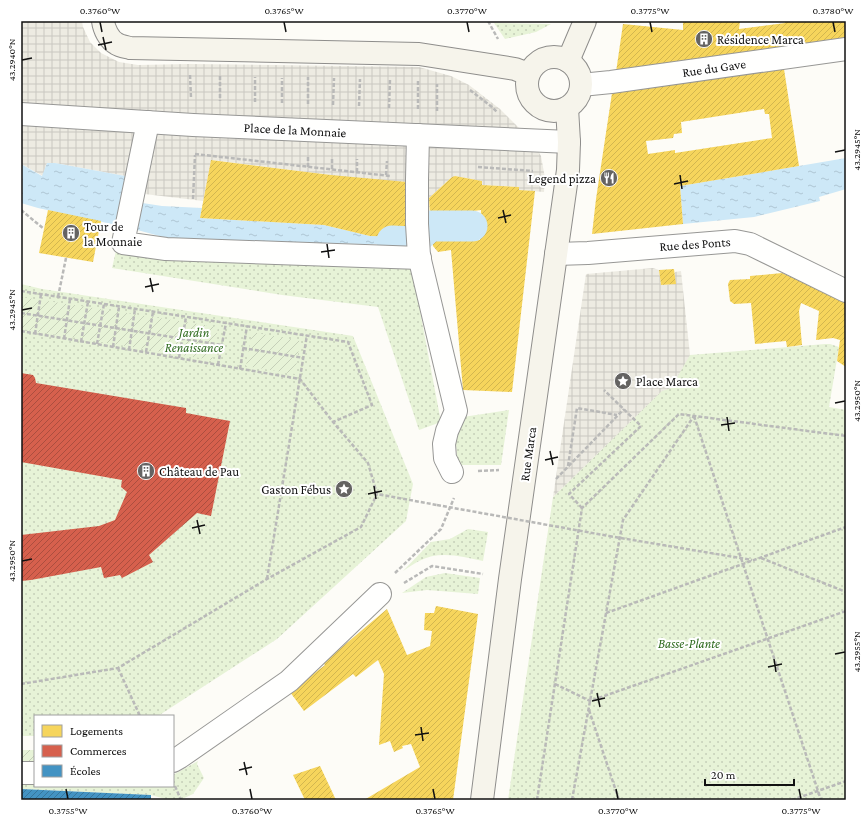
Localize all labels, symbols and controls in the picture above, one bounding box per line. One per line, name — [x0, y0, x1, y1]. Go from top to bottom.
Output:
text: 0.3760°W — [80, 5, 121, 16]
text: 0.3765°W — [264, 5, 304, 16]
text: 0.3770°W — [447, 5, 488, 16]
text: 0.3775°W — [631, 5, 670, 16]
text: 0.3780°W — [813, 5, 854, 16]
building icon: Résidence Marca — [694, 29, 714, 49]
place label: Résidence Marca — [717, 32, 804, 47]
text: 43.2940°N — [6, 38, 17, 81]
street label: Rue du Gave — [681, 56, 747, 80]
street label: Place de la Monnaie — [243, 120, 347, 140]
text: 43.2945°N — [851, 129, 862, 171]
restaurant icon: Legend pizza — [599, 168, 619, 188]
place label: Legend pizza — [528, 171, 596, 186]
place label: Tour de la Monnaie — [84, 219, 142, 249]
building icon: Tour de la Monnaie — [61, 223, 81, 243]
street label: Rue des Ponts — [659, 234, 731, 254]
text: 43.2945°N — [6, 289, 17, 331]
park label: Jardin Renaissance — [165, 325, 223, 355]
place icon: Place Marca — [613, 371, 633, 391]
place label: Place Marca — [636, 374, 698, 389]
text: 43.2950°N — [851, 380, 862, 422]
street label: Rue Marca — [517, 426, 539, 482]
building icon: Château de Pau — [136, 461, 156, 481]
place label: Château de Pau — [159, 464, 239, 479]
place icon: Gaston Fébus — [334, 479, 354, 499]
place label: Gaston Fébus — [261, 482, 331, 497]
text: 43.2950°N — [6, 540, 17, 582]
text: 43.2955°N — [851, 631, 862, 673]
park label: Basse-Plante — [658, 636, 720, 651]
legend — [34, 715, 174, 787]
text: Logements — [70, 724, 123, 738]
text: Commerces — [70, 744, 127, 758]
scale bar — [705, 761, 794, 787]
text: Écoles — [70, 764, 101, 778]
text: 20 m — [711, 768, 736, 782]
text: 0.3755°W — [49, 805, 88, 816]
text: 0.3760°W — [232, 805, 273, 816]
text: 0.3765°W — [415, 805, 455, 816]
text: 0.3770°W — [598, 805, 639, 816]
text: 0.3775°W — [782, 805, 821, 816]

